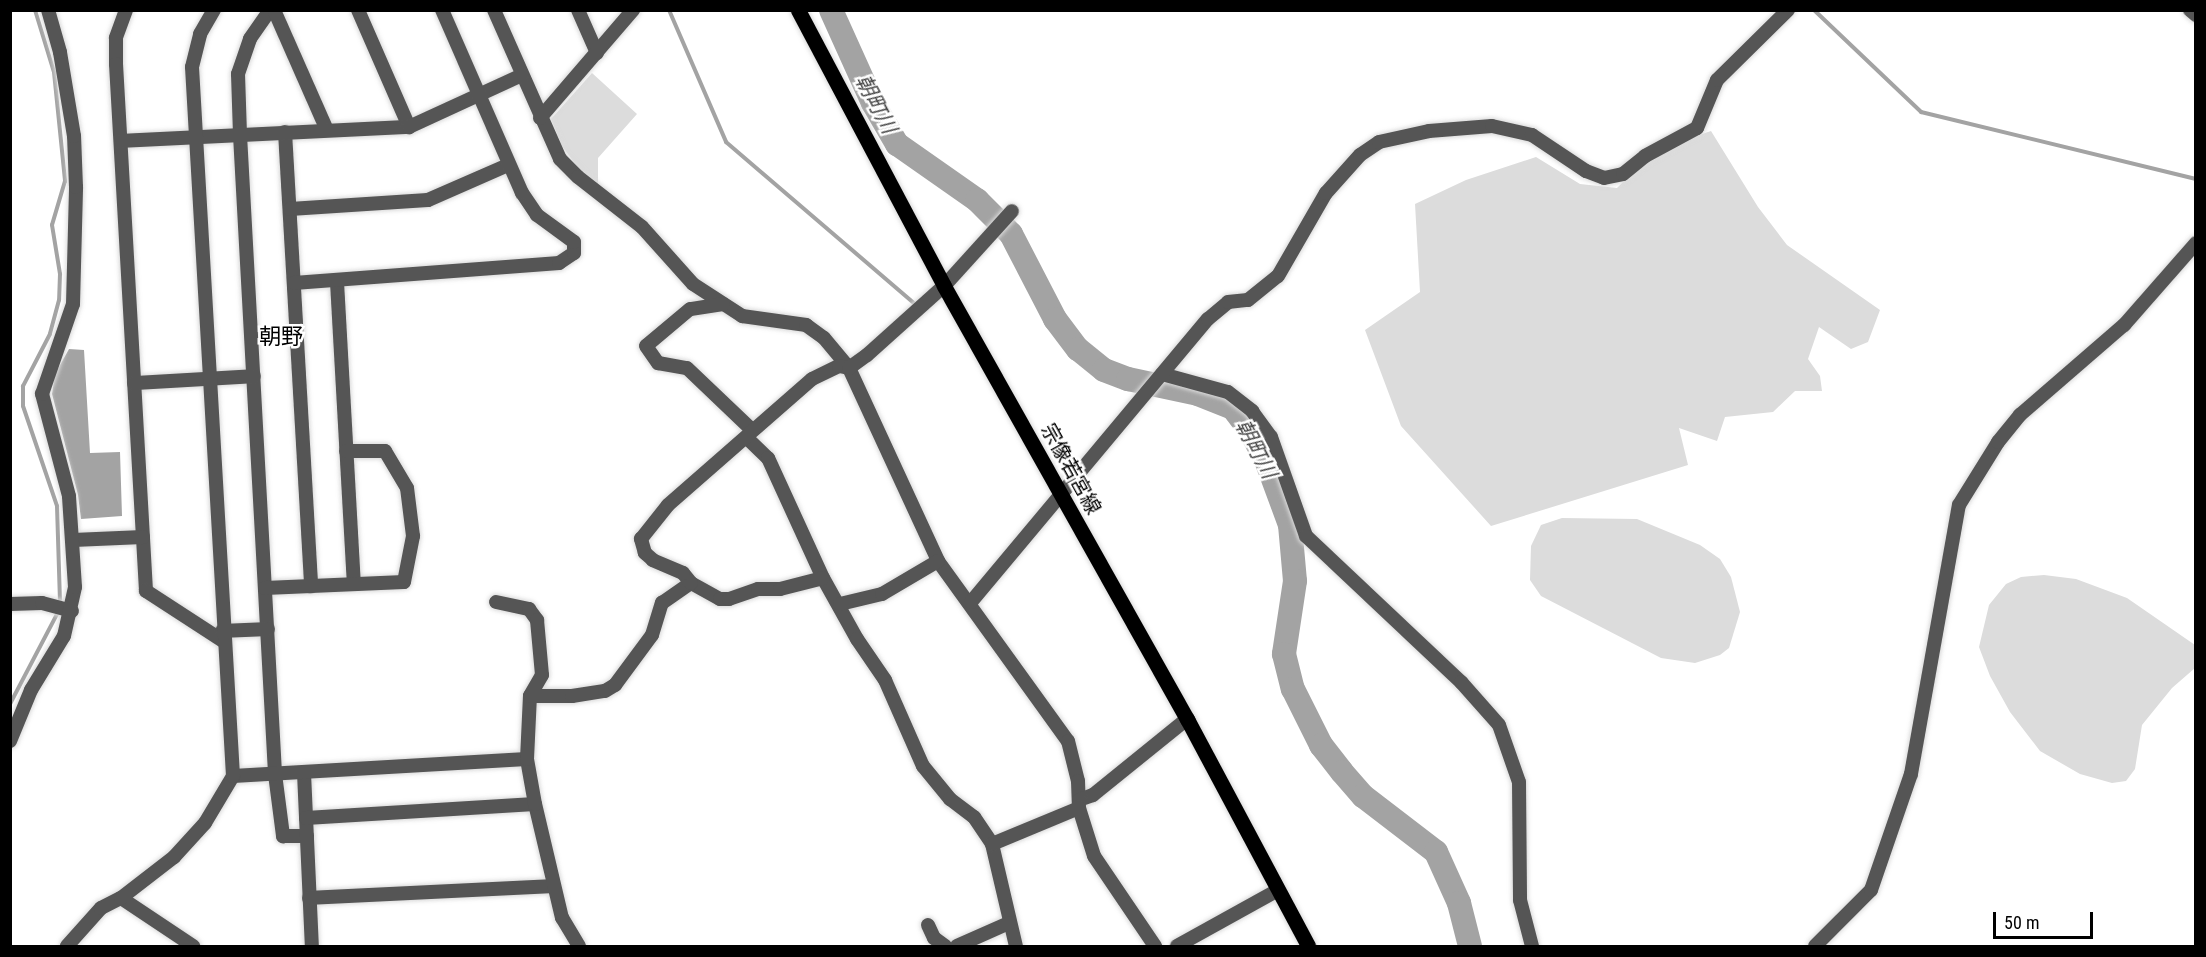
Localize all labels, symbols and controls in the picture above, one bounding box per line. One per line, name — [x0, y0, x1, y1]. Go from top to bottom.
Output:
water label: 朝町川 — [850, 70, 902, 138]
district label: 朝野 — [259, 324, 303, 350]
water label: 朝町川 — [1230, 415, 1282, 483]
street label: 宗像若宮線 — [1036, 419, 1106, 519]
scale bar — [1996, 900, 2096, 938]
text: 50 m — [2004, 912, 2039, 933]

